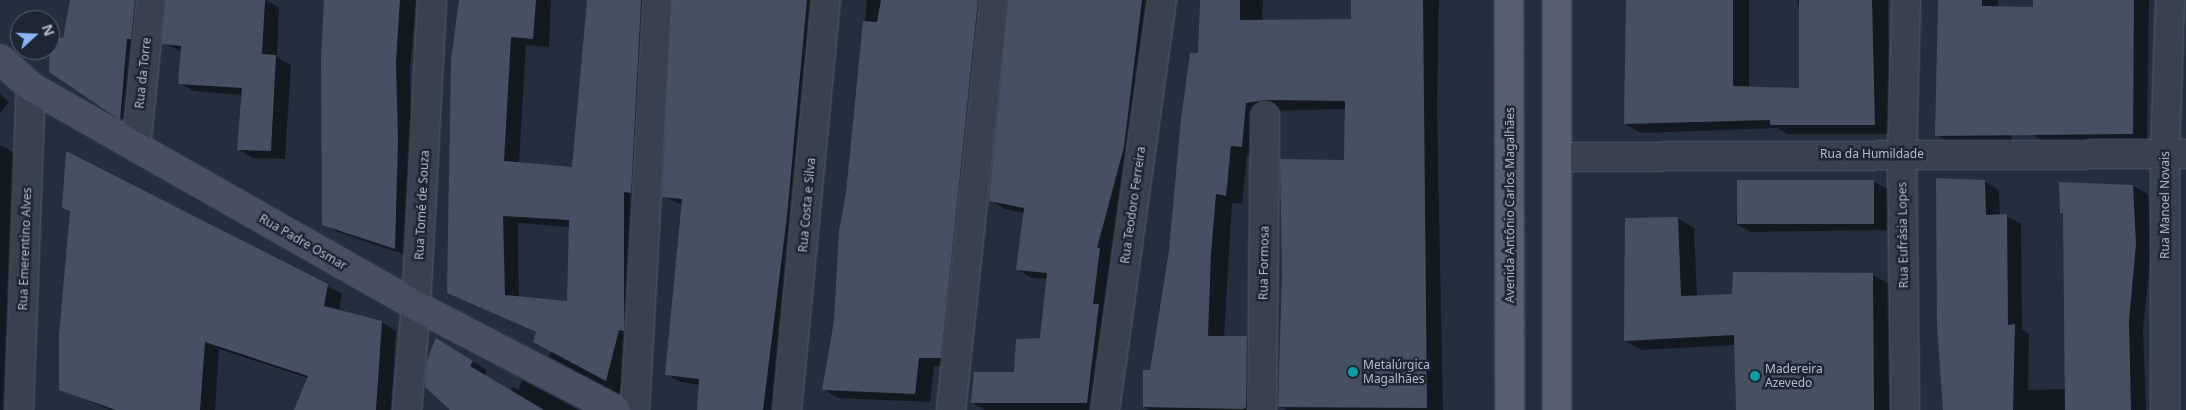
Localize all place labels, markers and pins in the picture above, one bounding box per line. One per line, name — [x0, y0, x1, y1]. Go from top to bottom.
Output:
place label: Metalúrgica Magalhães — [1363, 358, 1430, 386]
place label: Madereira Azevedo — [1765, 362, 1823, 390]
marker: Metalúrgica Magalhães — [1347, 366, 1359, 378]
marker: Madereira Azevedo — [1749, 370, 1761, 382]

